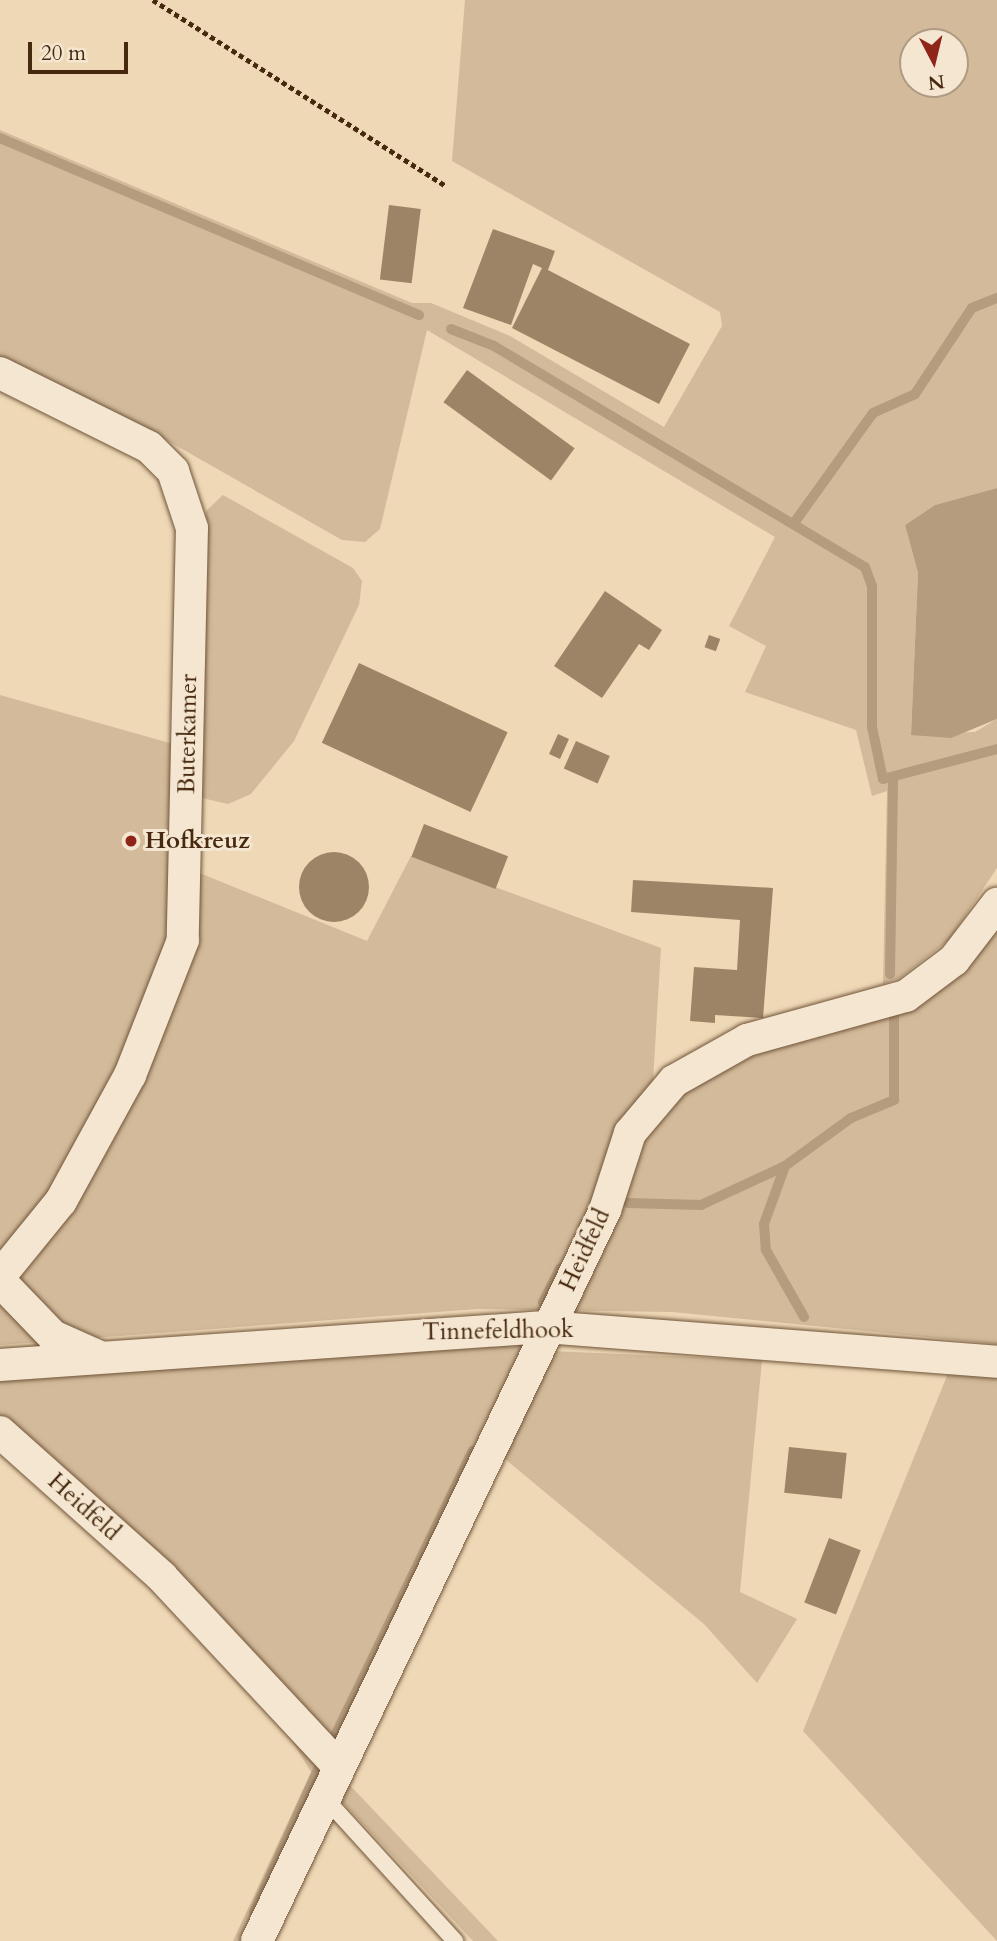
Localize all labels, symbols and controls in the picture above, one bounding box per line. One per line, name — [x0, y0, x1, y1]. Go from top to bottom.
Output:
scale bar — [32, 28, 131, 72]
north arrow — [899, 28, 969, 98]
text: 20 m — [41, 39, 86, 68]
text: N — [927, 68, 946, 96]
street label: Buterkamer — [173, 674, 203, 794]
place label: Hofkreuz — [145, 827, 250, 855]
marker: Hofkreuz — [123, 833, 139, 849]
street label: Heidfeld — [553, 1204, 617, 1296]
street label: Tinnefeldhook — [422, 1315, 574, 1347]
street label: Heidfeld — [42, 1467, 126, 1547]

